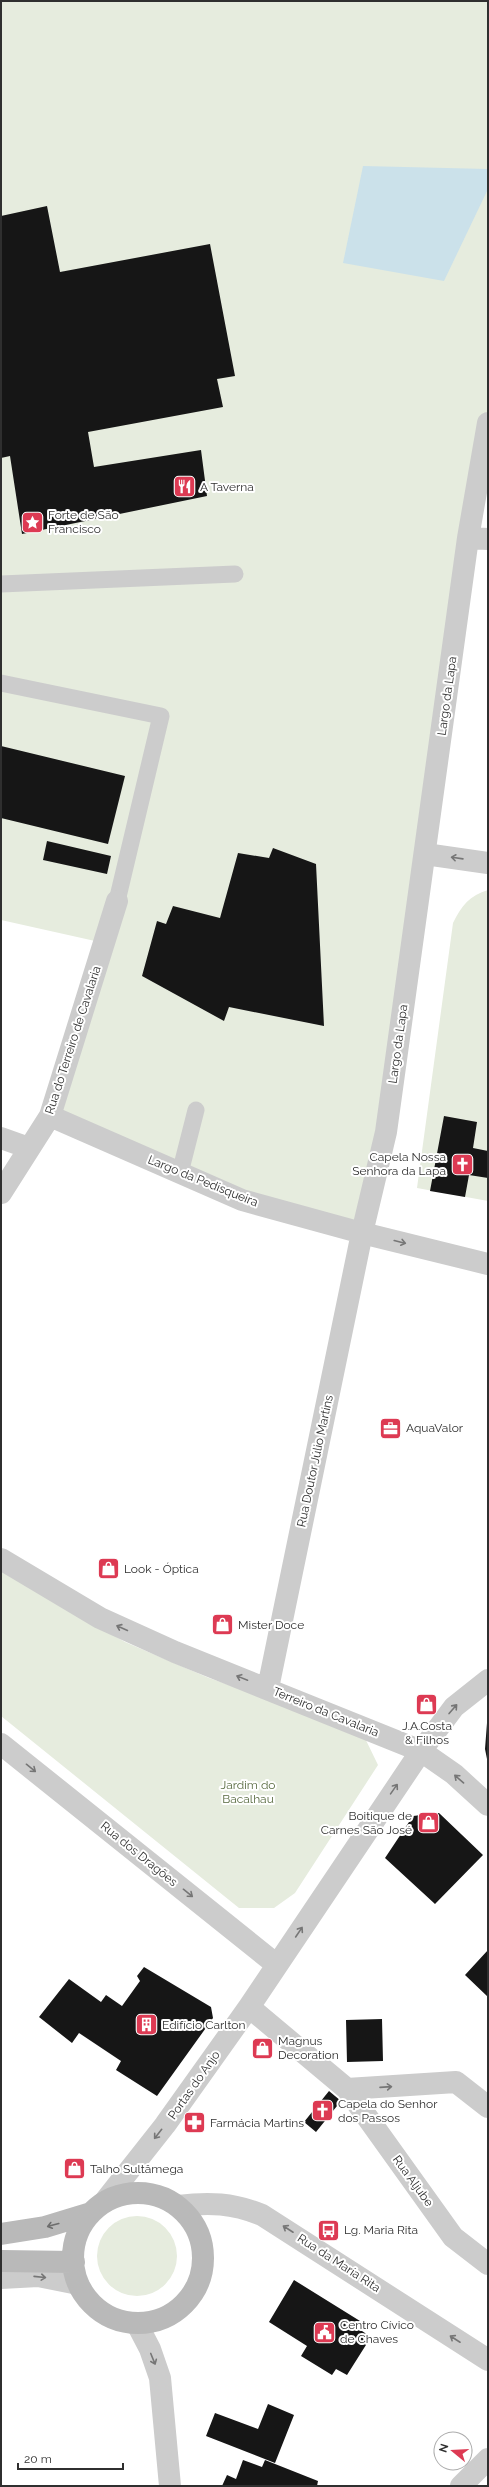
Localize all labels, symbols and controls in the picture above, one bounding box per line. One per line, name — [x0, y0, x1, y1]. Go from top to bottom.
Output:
restaurant icon: A Taverna — [171, 474, 197, 500]
place label: A Taverna — [200, 480, 254, 494]
place label: Forte de São Francisco — [48, 508, 119, 536]
place icon: Forte de São Francisco — [20, 509, 46, 535]
street label: Largo da Lapa — [435, 656, 459, 736]
one-way arrow — [450, 854, 463, 862]
street label: Rua do Terreiro de Cavalaria — [42, 964, 104, 1116]
street label: Largo da Lapa — [386, 1004, 410, 1084]
place label: Capela Nossa Senhora da Lapa — [352, 1150, 446, 1178]
church icon: Capela Nossa Senhora da Lapa — [449, 1151, 475, 1177]
street label: Largo da Pedisqueira — [146, 1153, 260, 1209]
one-way arrow — [393, 1239, 406, 1246]
street label: Rua Doutor Júlio Martins — [294, 1394, 336, 1528]
office icon: AquaValor — [377, 1415, 403, 1441]
place label: AquaValor — [406, 1421, 464, 1435]
shop icon: Look - Óptica — [95, 1556, 121, 1582]
place label: Look - Óptica — [124, 1562, 199, 1576]
shop icon: Mister Doce — [209, 1612, 235, 1638]
place label: Mister Doce — [238, 1618, 304, 1632]
one-way arrow — [117, 1624, 129, 1632]
one-way arrow — [237, 1674, 249, 1682]
street label: Terreiro da Cavalaria — [271, 1684, 381, 1740]
shop icon: J.A.Costa & Filhos — [414, 1692, 440, 1718]
one-way arrow — [449, 1704, 458, 1714]
place label: J.A.Costa & Filhos — [402, 1719, 452, 1747]
one-way arrow — [26, 1764, 37, 1772]
one-way arrow — [454, 1774, 465, 1783]
park label: Jardim do Bacalhau — [220, 1778, 276, 1806]
one-way arrow — [390, 1784, 398, 1795]
place label: Boitique de Carnes São José — [321, 1809, 412, 1837]
shop icon: Boitique de Carnes São José — [415, 1810, 441, 1836]
street label: Rua dos Dragões — [98, 1819, 180, 1889]
one-way arrow — [182, 1889, 193, 1897]
one-way arrow — [295, 1927, 303, 1938]
building icon: Edifício Carlton — [133, 2012, 159, 2038]
place label: Edifício Carlton — [162, 2018, 246, 2032]
place label: Magnus Decoration — [278, 2034, 339, 2062]
shop icon: Magnus Decoration — [250, 2035, 276, 2061]
street label: Portas do Anjo — [165, 2048, 223, 2122]
one-way arrow — [379, 2083, 392, 2090]
place label: Capela do Senhor dos Passos — [338, 2097, 438, 2125]
church icon: Capela do Senhor dos Passos — [310, 2098, 336, 2124]
pharmacy icon: Farmácia Martins — [182, 2110, 208, 2136]
place label: Farmácia Martins — [210, 2116, 304, 2130]
one-way arrow — [154, 2128, 162, 2139]
street label: Rua Aljube — [390, 2153, 436, 2209]
shop icon: Talho Sultâmega — [62, 2156, 88, 2182]
place label: Talho Sultâmega — [90, 2162, 183, 2176]
bus stop icon: Lg. Maria Rita — [315, 2217, 341, 2243]
one-way arrow — [47, 2222, 60, 2229]
place label: Lg. Maria Rita — [344, 2223, 418, 2237]
one-way arrow — [282, 2225, 294, 2233]
street label: Rua da María Rita — [295, 2231, 383, 2295]
one-way arrow — [33, 2273, 46, 2280]
place label: Centro Cívico de Chaves — [340, 2318, 414, 2346]
public building icon: Centro Cívico de Chaves — [311, 2319, 337, 2345]
one-way arrow — [450, 2335, 461, 2343]
one-way arrow — [150, 2352, 158, 2364]
north arrow — [433, 2431, 473, 2471]
text: N — [436, 2442, 451, 2454]
scale bar — [18, 2445, 123, 2471]
text: 20 m — [24, 2452, 52, 2466]

